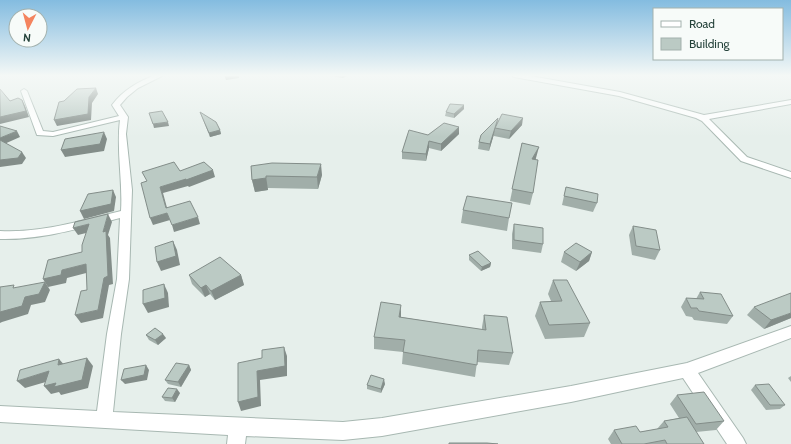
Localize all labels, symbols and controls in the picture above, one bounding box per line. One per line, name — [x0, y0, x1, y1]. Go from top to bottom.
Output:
north arrow — [8, 8, 48, 48]
legend — [653, 8, 783, 60]
text: Road — [689, 16, 715, 31]
text: N — [22, 31, 32, 45]
text: Building — [689, 36, 731, 51]

